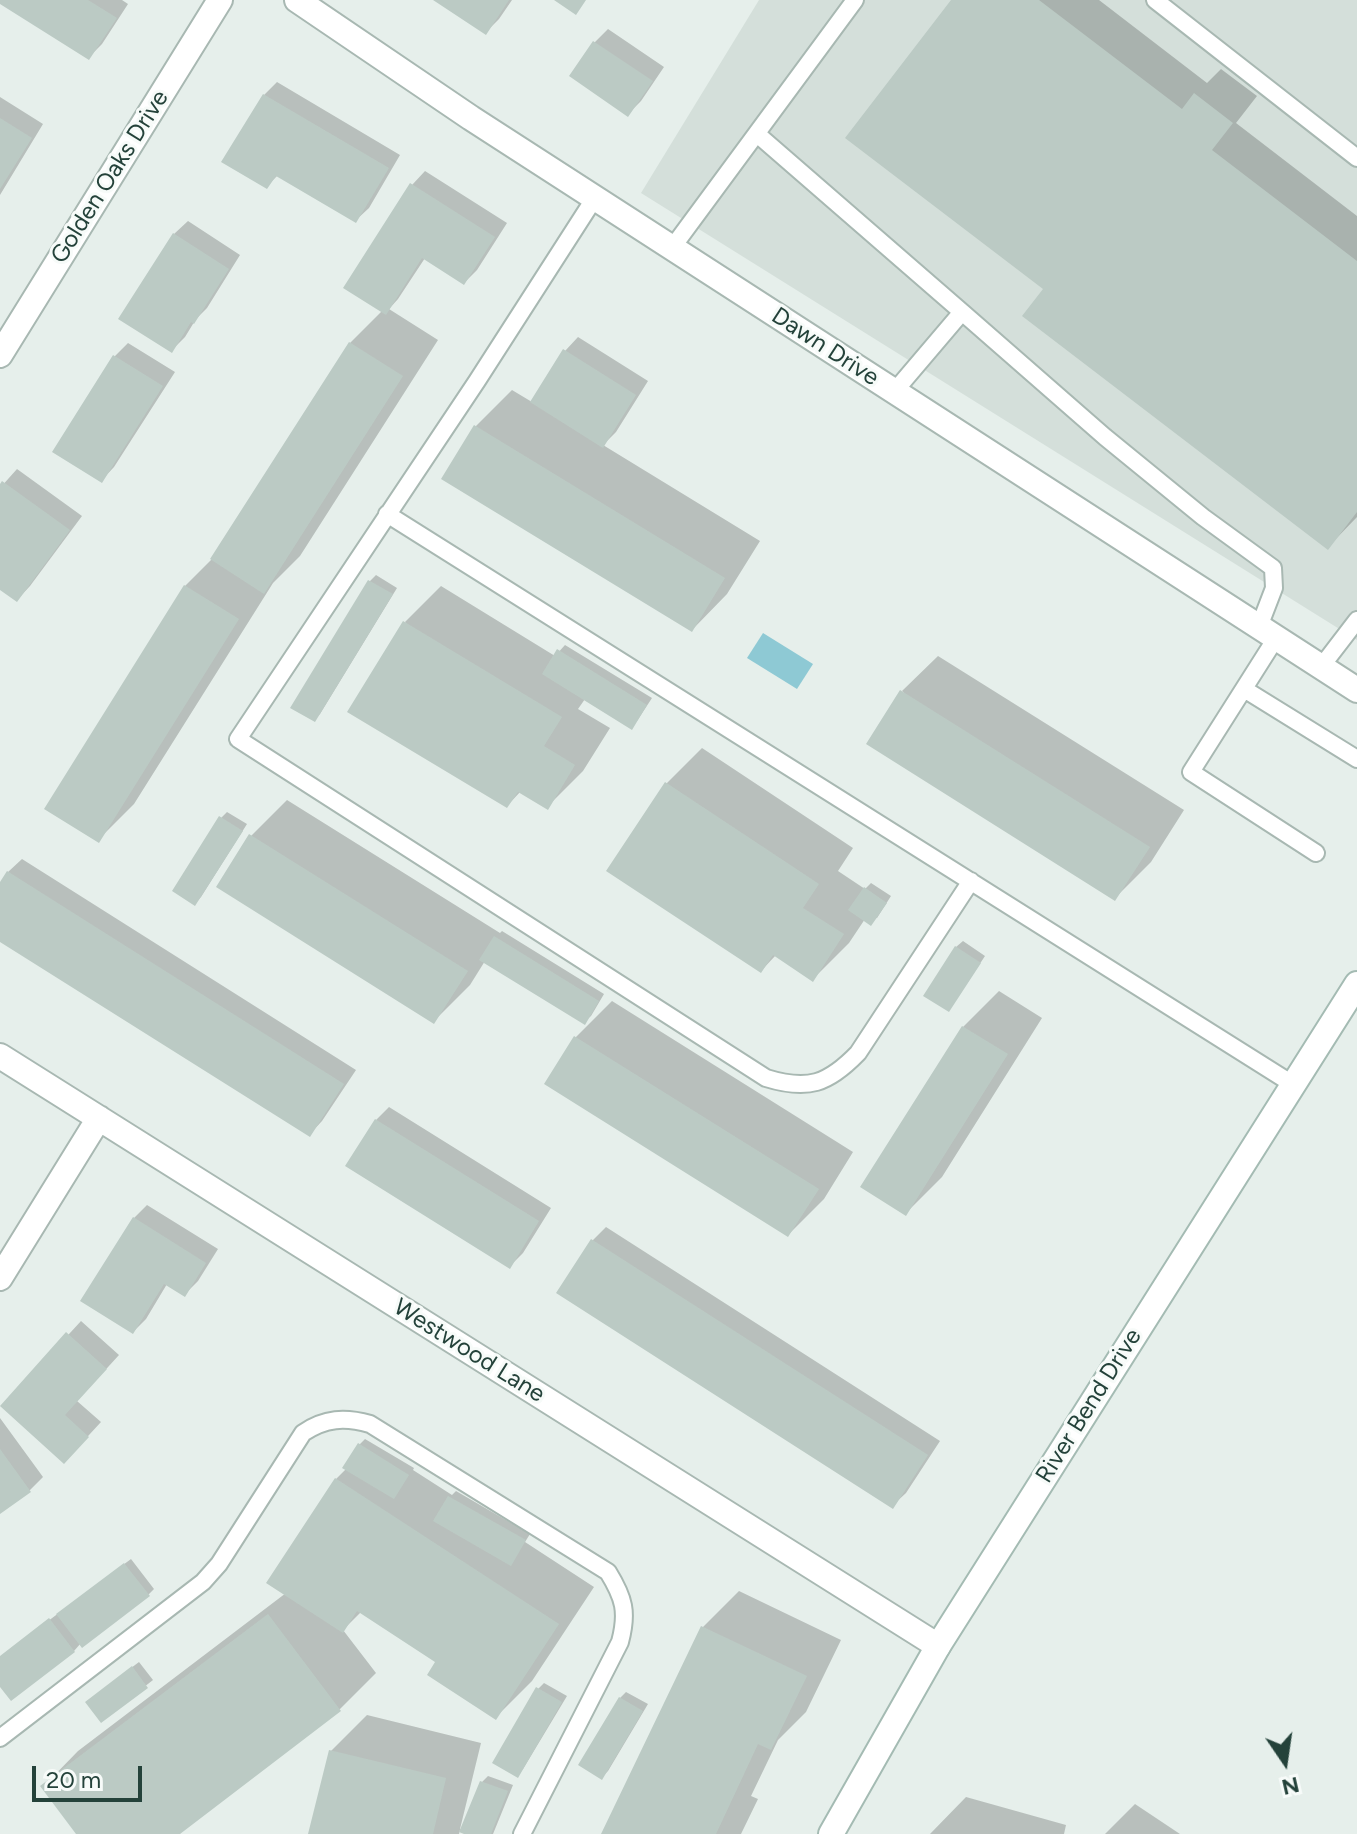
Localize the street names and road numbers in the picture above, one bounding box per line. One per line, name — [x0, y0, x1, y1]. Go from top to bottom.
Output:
street label: Golden Oaks Drive — [45, 85, 175, 269]
street label: Dawn Drive — [766, 302, 884, 392]
street label: Westwood Lane — [388, 1293, 550, 1409]
street label: River Bend Drive — [1030, 1323, 1148, 1489]

